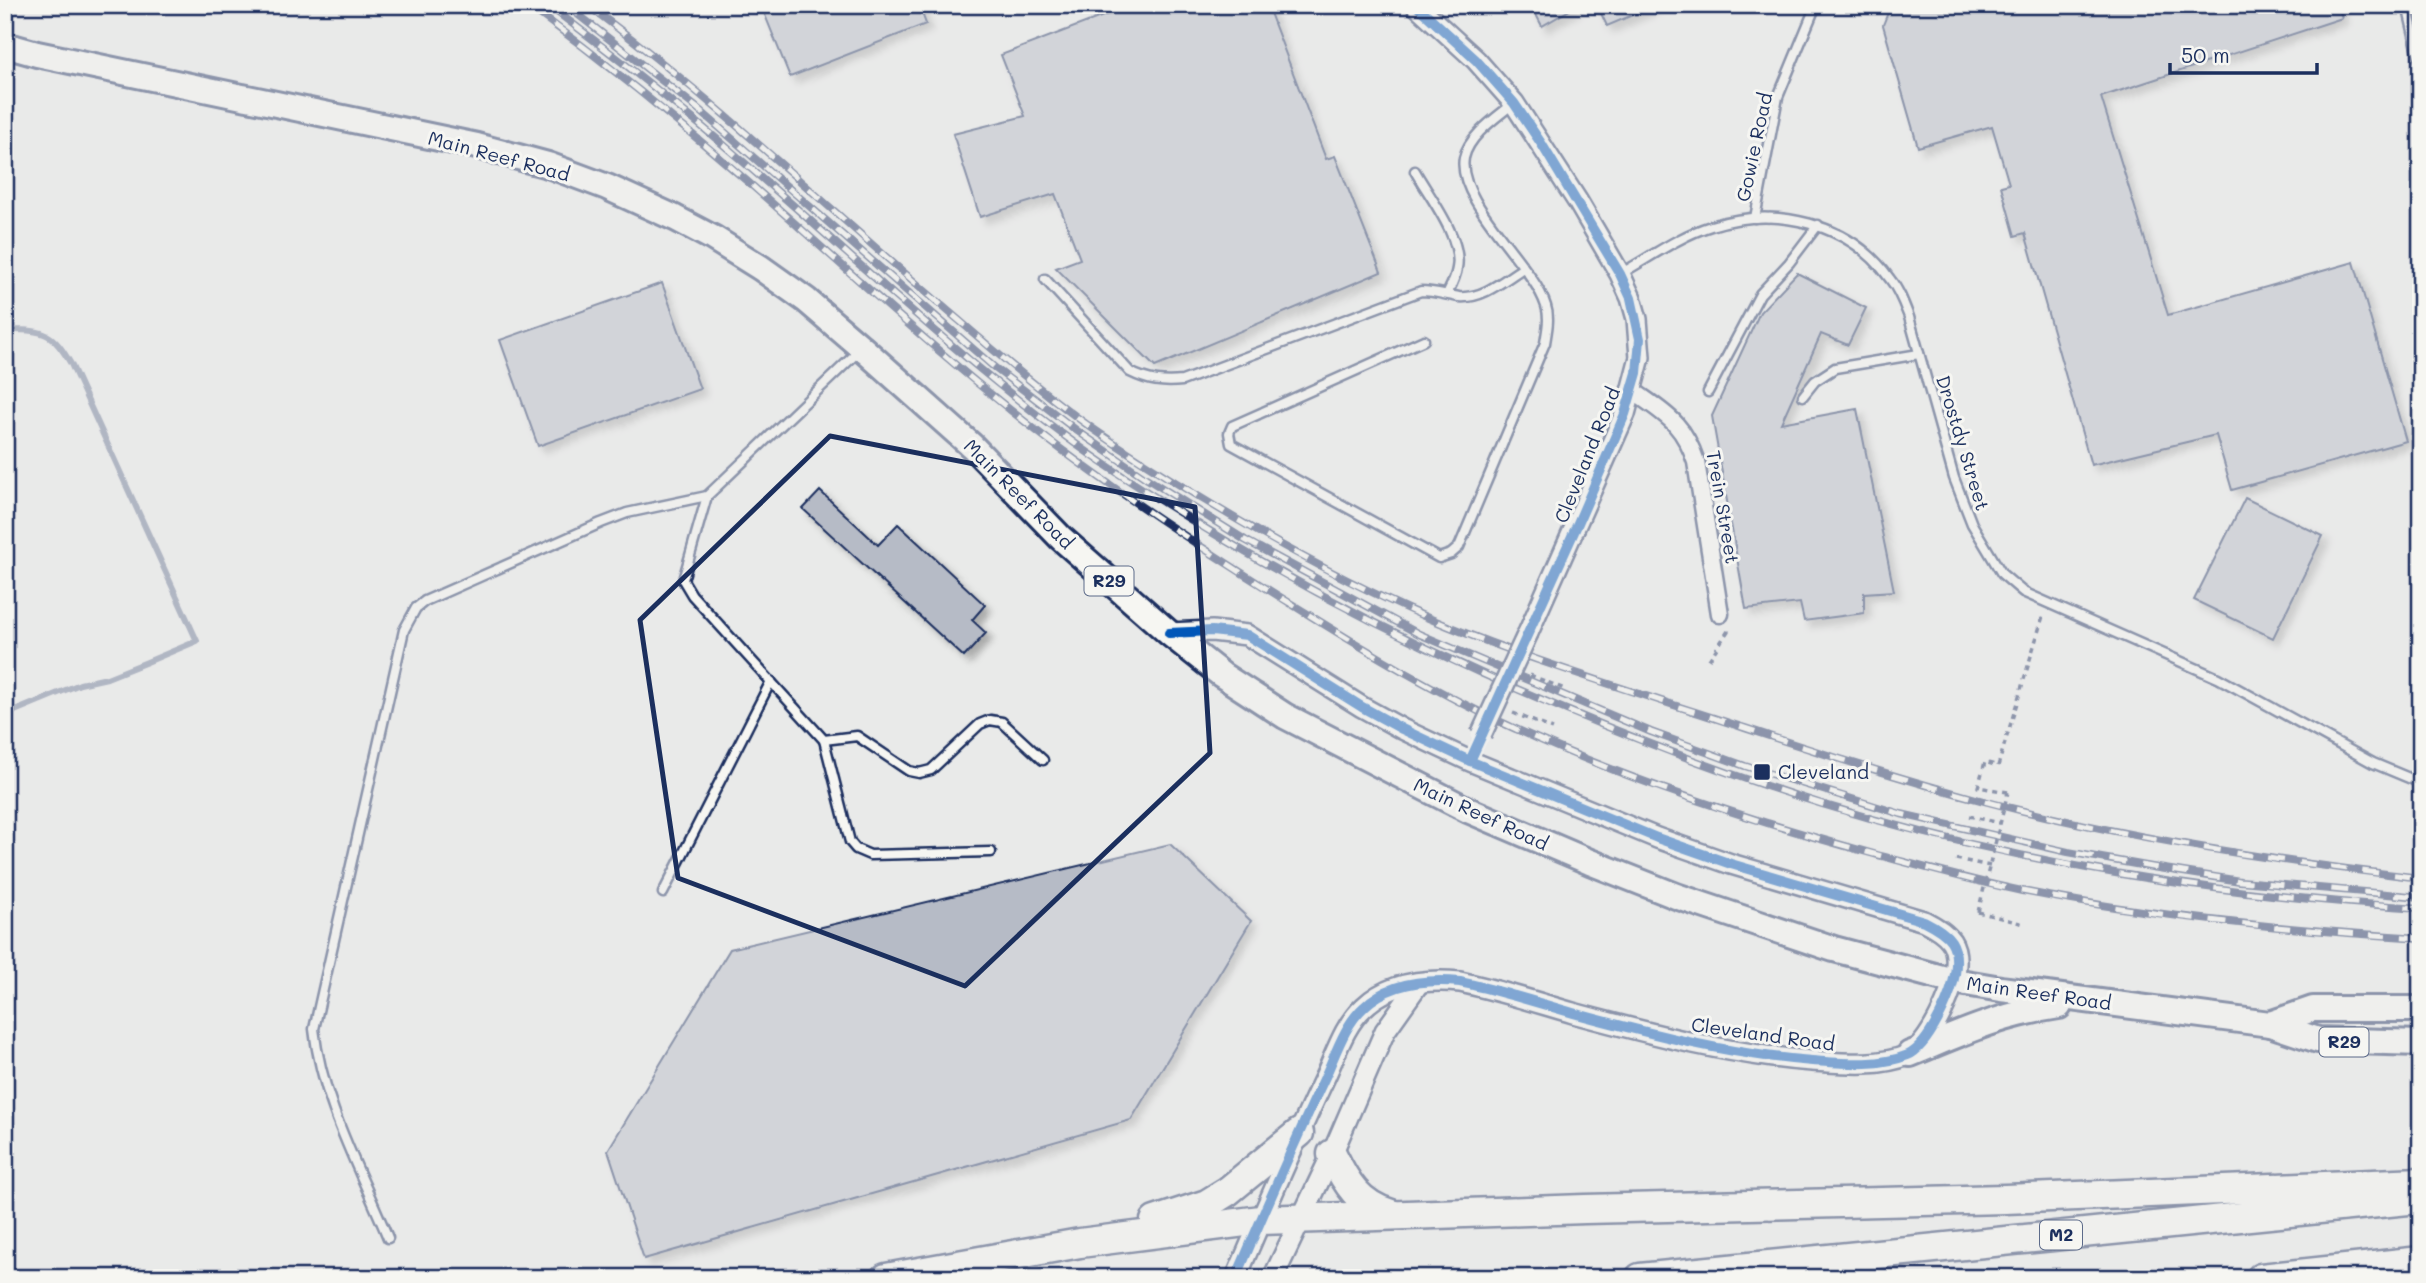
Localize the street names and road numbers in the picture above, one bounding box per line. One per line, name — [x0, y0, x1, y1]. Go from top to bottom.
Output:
street label: Gowie Road — [1730, 90, 1777, 204]
street label: Main Reef Road — [425, 125, 573, 186]
street label: Drostdy Street — [1931, 372, 1996, 513]
street label: Cleveland Road — [1548, 383, 1625, 526]
street label: Main Reef Road — [959, 433, 1080, 554]
street label: Trein Street — [1701, 448, 1746, 566]
road number: R29 — [1084, 566, 1134, 596]
street label: Main Reef Road — [1410, 771, 1553, 856]
street label: Main Reef Road — [1965, 970, 2113, 1015]
street label: Cleveland Road — [1690, 1011, 1836, 1056]
road number: R29 — [2320, 1028, 2368, 1056]
road number: M2 — [2040, 1220, 2082, 1250]

